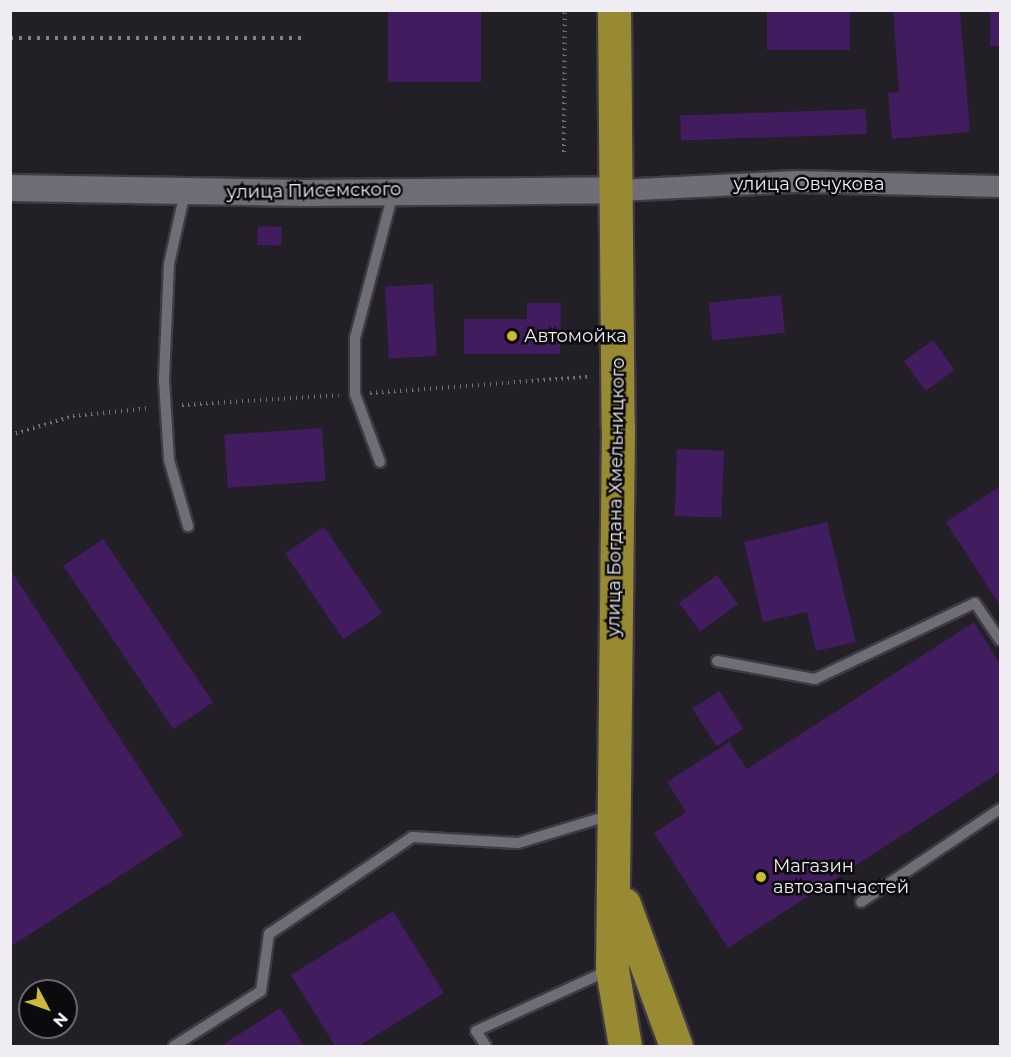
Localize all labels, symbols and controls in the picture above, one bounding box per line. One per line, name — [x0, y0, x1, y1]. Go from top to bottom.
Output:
street label: улица Овчукова — [733, 173, 885, 195]
street label: улица Писемского — [226, 179, 402, 203]
place label: Автомойка — [524, 325, 627, 347]
marker: Автомойка — [505, 329, 519, 343]
street label: улица Богдана Хмельницкого — [603, 357, 629, 637]
place label: Магазин автозапчастей — [773, 856, 909, 898]
marker: Магазин автозапчастей — [754, 870, 768, 884]
north arrow — [18, 979, 78, 1039]
text: N — [49, 1009, 72, 1031]

